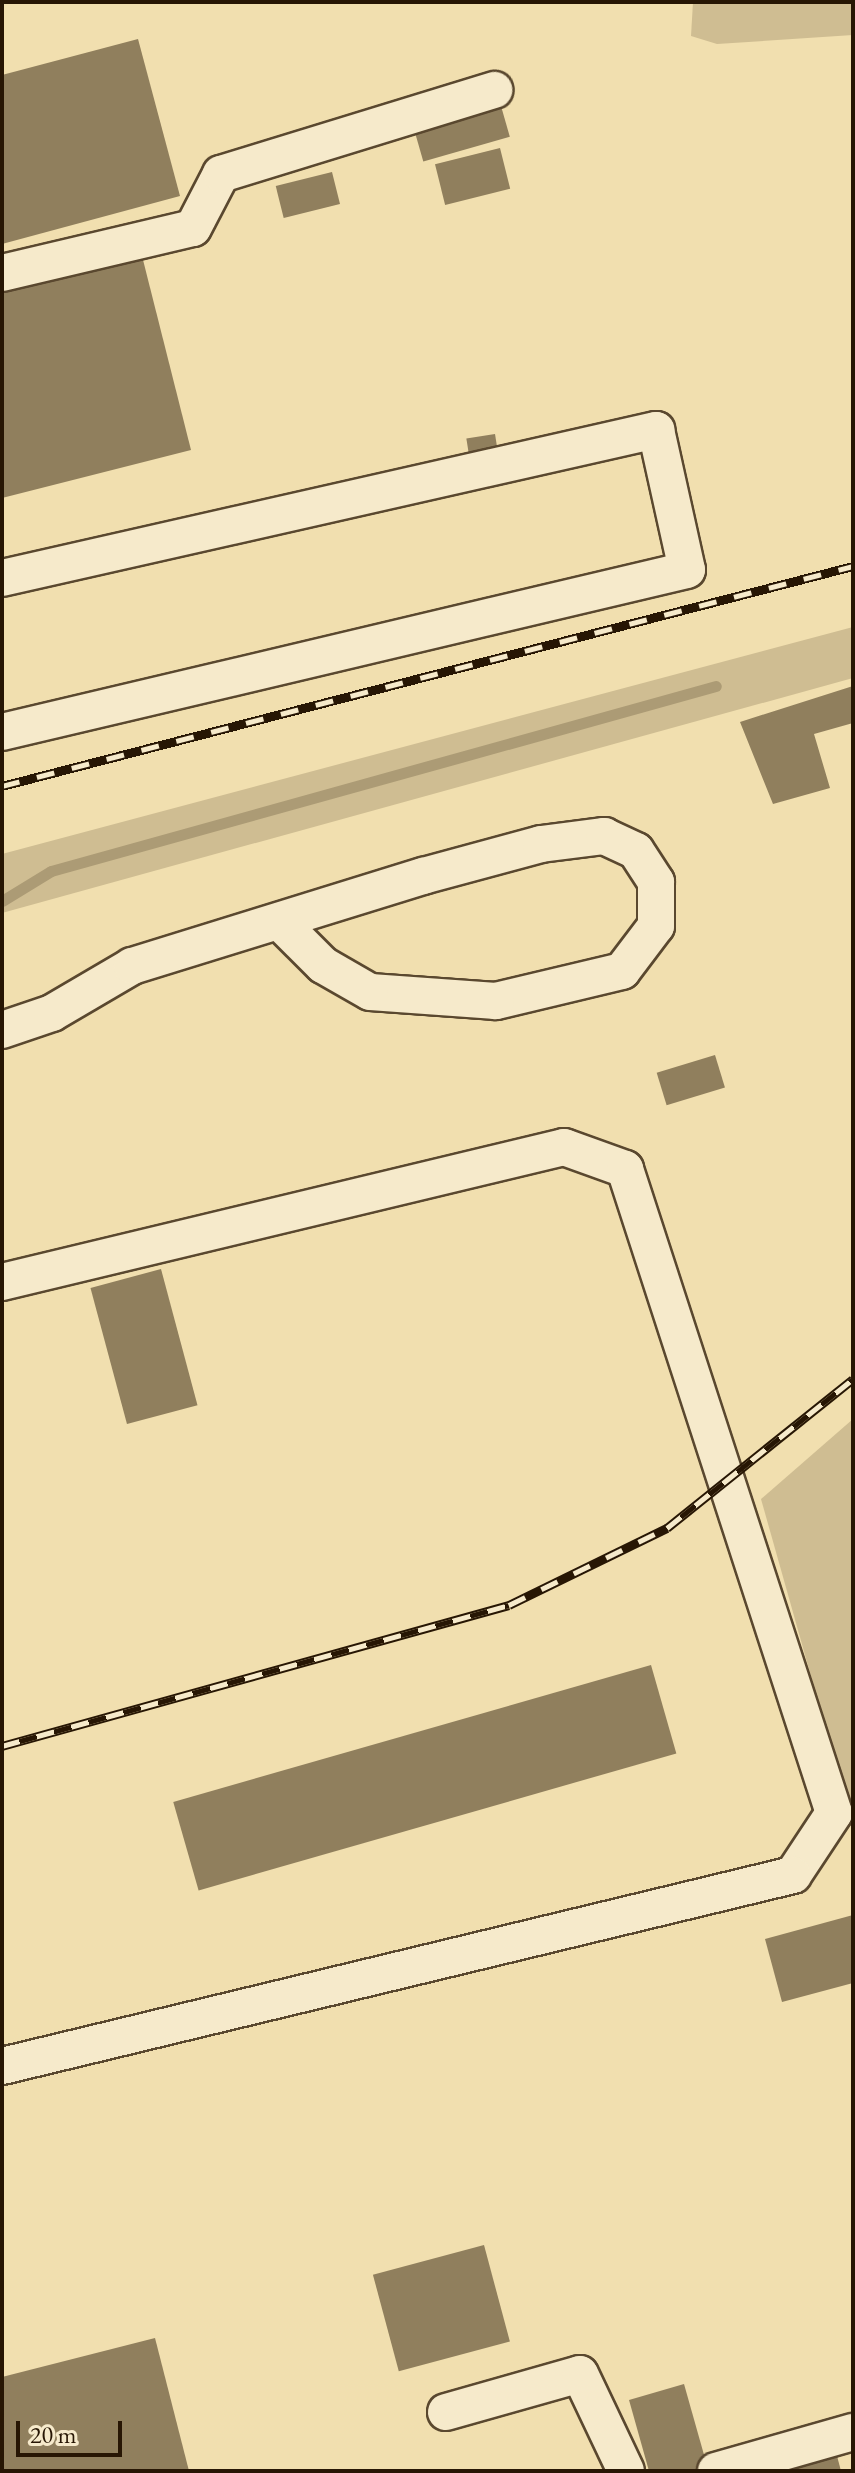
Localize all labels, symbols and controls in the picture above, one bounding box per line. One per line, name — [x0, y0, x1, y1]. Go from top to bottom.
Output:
scale bar — [20, 2405, 126, 2455]
text: 20 m — [30, 2419, 77, 2450]

